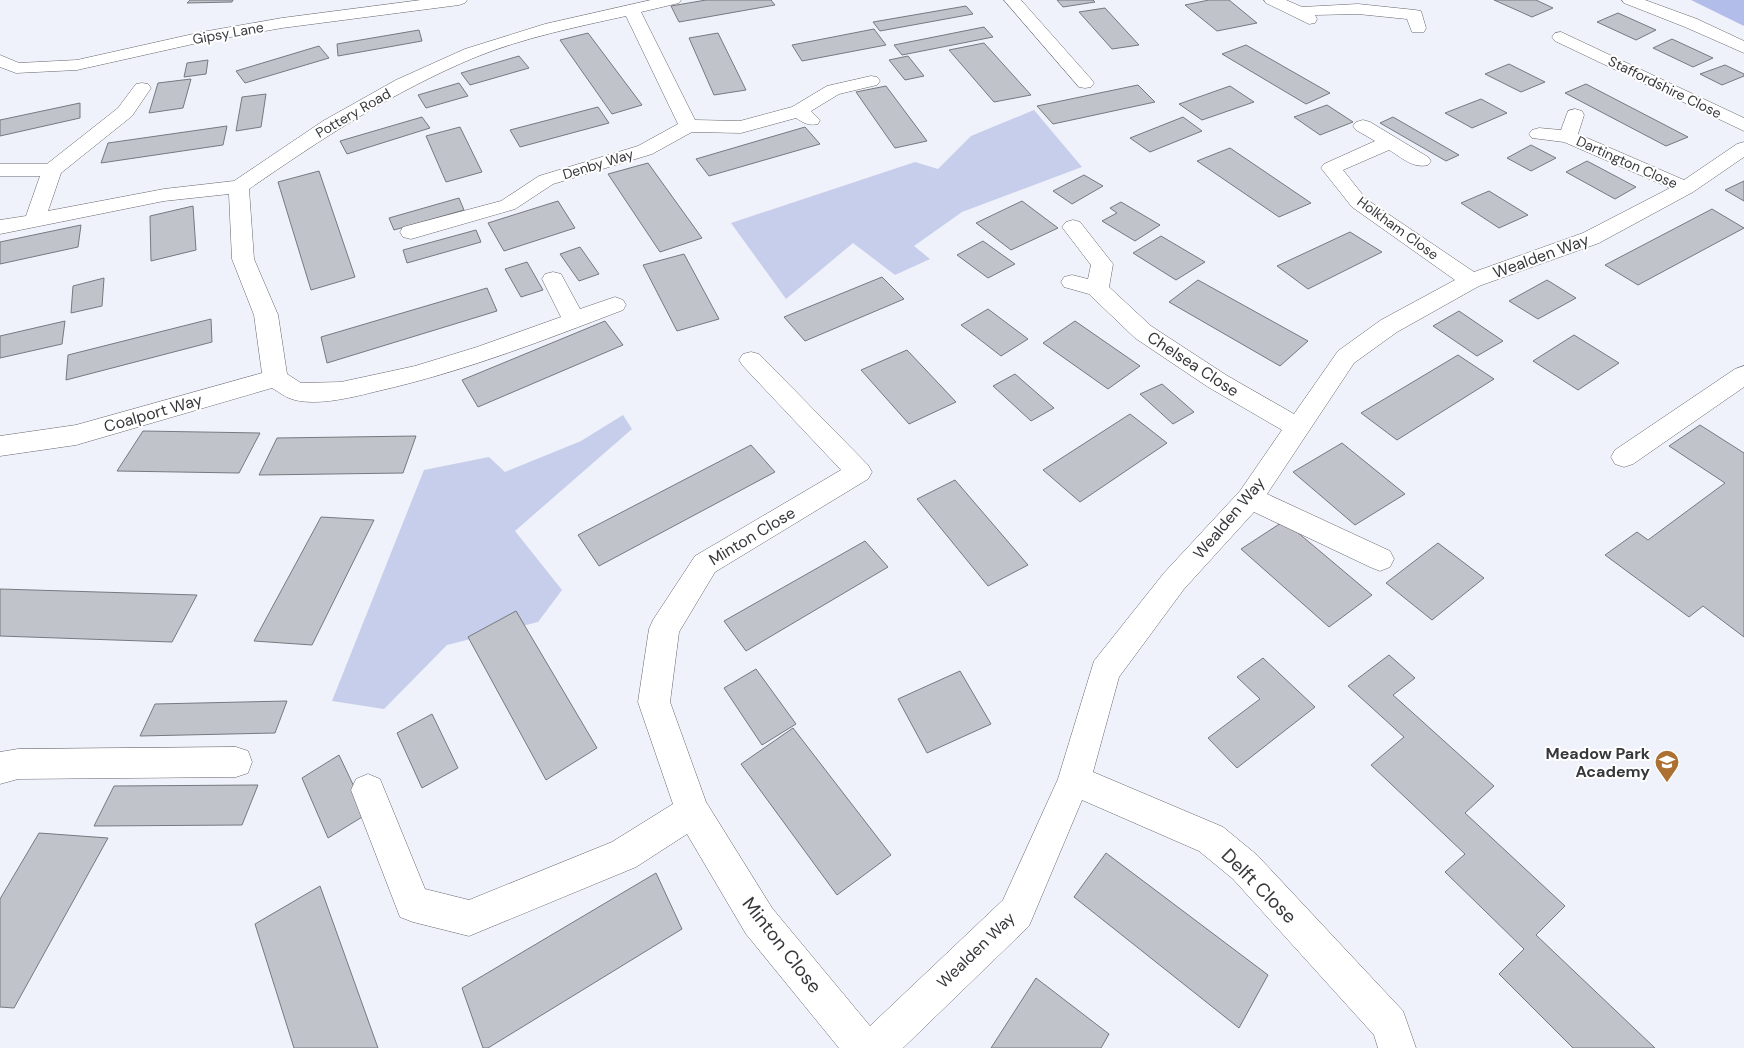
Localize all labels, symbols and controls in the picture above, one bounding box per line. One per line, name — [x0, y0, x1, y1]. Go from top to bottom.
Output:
street label: Gipsy Lane — [191, 18, 265, 48]
street label: Staffordshire Close — [1605, 52, 1725, 122]
street label: Pottery Road — [312, 84, 394, 142]
street label: Dartington Close — [1574, 132, 1680, 192]
street label: Denby Way — [560, 145, 636, 183]
street label: Holkham Close — [1354, 192, 1442, 264]
street label: Wealden Way — [1490, 229, 1592, 283]
street label: Chelsea Close — [1143, 327, 1243, 401]
street label: Coalport Way — [101, 389, 205, 437]
street label: Wealden Way — [1189, 473, 1269, 563]
street label: Minton Close — [705, 502, 799, 570]
place label: Meadow Park Academy — [1546, 743, 1651, 782]
school or university icon: Meadow Park Academy — [1654, 749, 1680, 783]
street label: Delft Close — [1216, 843, 1302, 929]
street label: Minton Close — [737, 892, 827, 998]
street label: Wealden Way — [933, 907, 1020, 993]

